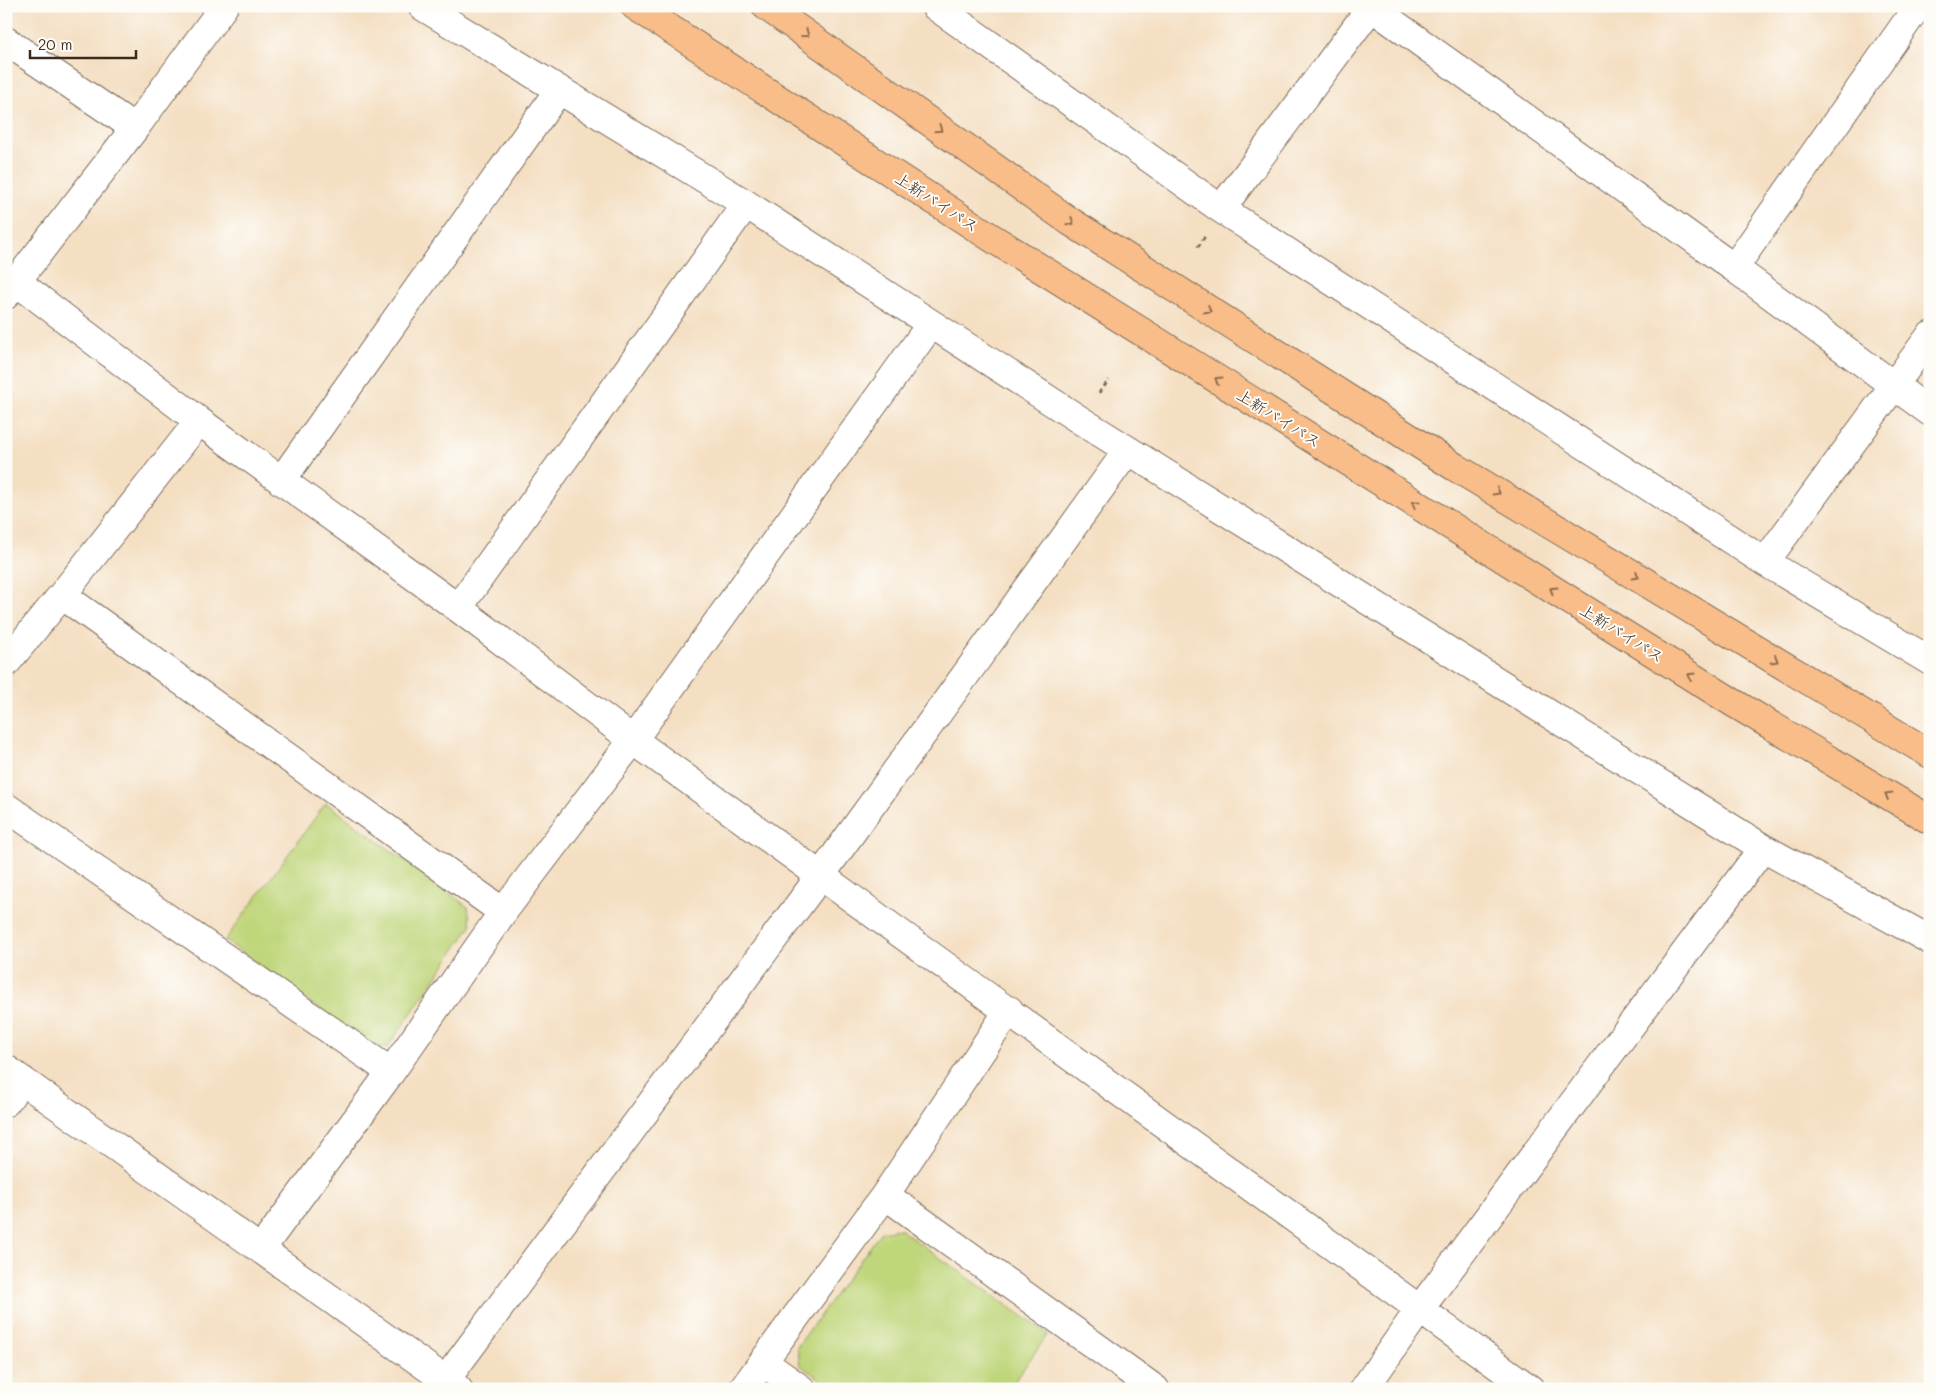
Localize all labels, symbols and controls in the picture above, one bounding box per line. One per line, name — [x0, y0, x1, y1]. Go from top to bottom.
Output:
scale bar — [30, 28, 136, 60]
one-way arrow — [800, 29, 809, 37]
text: 20 m — [38, 34, 72, 54]
one-way arrow — [933, 122, 942, 132]
street label: 上新バイパス — [891, 167, 983, 236]
one-way arrow — [1066, 216, 1075, 226]
one-way arrow — [1202, 304, 1212, 313]
one-way arrow — [1215, 377, 1224, 386]
street label: 上新バイパス — [1233, 383, 1325, 452]
one-way arrow — [1491, 486, 1500, 496]
one-way arrow — [1412, 500, 1421, 510]
one-way arrow — [1630, 570, 1639, 580]
one-way arrow — [1549, 587, 1559, 596]
street label: 上新バイパス — [1576, 598, 1668, 667]
one-way arrow — [1769, 654, 1778, 664]
one-way arrow — [1687, 673, 1696, 683]
one-way arrow — [1884, 792, 1893, 802]

